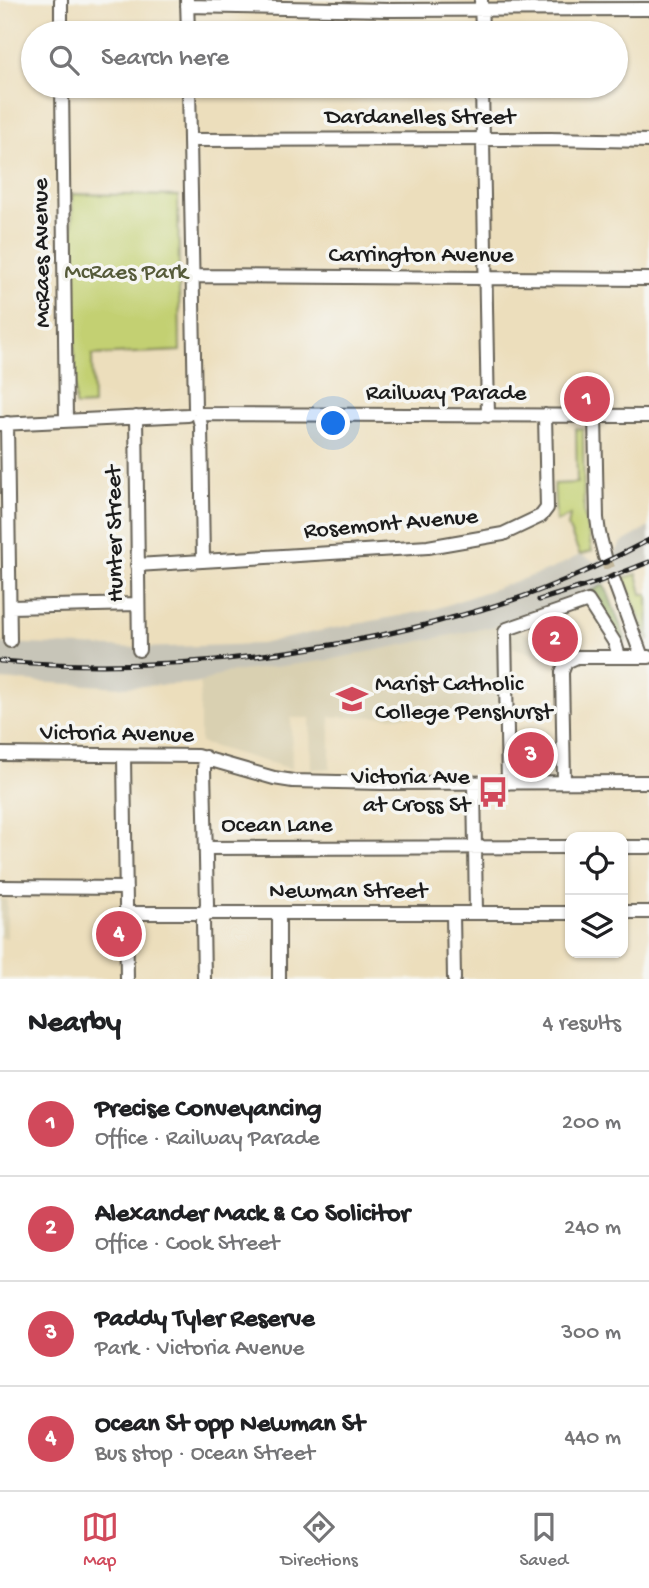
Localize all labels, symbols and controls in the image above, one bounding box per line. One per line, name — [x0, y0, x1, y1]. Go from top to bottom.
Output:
search box — [21, 21, 628, 98]
icon: search — [45, 41, 83, 79]
text: Search here — [101, 44, 229, 75]
street label: Dardanelles Street — [323, 104, 517, 133]
street label: McRaes Avenue — [27, 177, 59, 328]
street label: Carrington Avenue — [328, 242, 514, 271]
park label: McRaes Park — [64, 259, 190, 288]
pin: 1 — [564, 373, 610, 425]
street label: Railway Parade — [366, 380, 527, 409]
your location — [316, 406, 350, 440]
street label: Hunter Street — [100, 463, 132, 603]
street label: Rosemont Avenue — [303, 503, 480, 547]
pin: 2 — [532, 613, 578, 665]
place label: Marist Catholic College Penshurst — [375, 671, 554, 728]
school or university icon: Marist Catholic College Penshurst — [335, 682, 369, 716]
street label: Victoria Avenue — [39, 719, 195, 751]
pin: 3 — [508, 729, 554, 781]
place label: Victoria Ave at Cross St — [350, 764, 472, 821]
bus stop icon: Victoria Ave at Cross St — [476, 775, 510, 809]
street label: Ocean Lane — [221, 812, 333, 841]
map controls — [565, 832, 628, 958]
button: locate — [565, 832, 628, 895]
street label: Newman Street — [269, 878, 429, 907]
button: layers — [565, 895, 628, 958]
pin: 4 — [96, 908, 142, 960]
text: Nearby — [28, 1007, 121, 1042]
text: 4 results — [542, 1011, 621, 1038]
text: Precise Conveyancing — [95, 1095, 322, 1126]
text: 1 — [46, 1110, 56, 1137]
text: 200 m — [562, 1110, 621, 1137]
text: Office · Railway Parade — [95, 1126, 320, 1153]
text: Alexander Mack & Co Solicitor — [95, 1200, 410, 1231]
text: 2 — [45, 1215, 57, 1242]
text: 240 m — [564, 1215, 621, 1242]
text: Office · Cook Street — [95, 1231, 279, 1258]
text: Paddy Tyler Reserve — [95, 1305, 315, 1336]
text: 3 — [45, 1320, 57, 1347]
text: 300 m — [561, 1320, 621, 1347]
text: Park · Victoria Avenue — [95, 1336, 304, 1363]
text: Ocean St opp Newman St — [95, 1410, 365, 1441]
text: 4 — [46, 1425, 56, 1452]
text: 440 m — [564, 1425, 621, 1452]
text: Bus stop · Ocean Street — [95, 1441, 315, 1468]
tab: Map — [81, 1508, 119, 1573]
tab: Directions — [281, 1508, 358, 1573]
tab: Saved — [519, 1508, 568, 1573]

